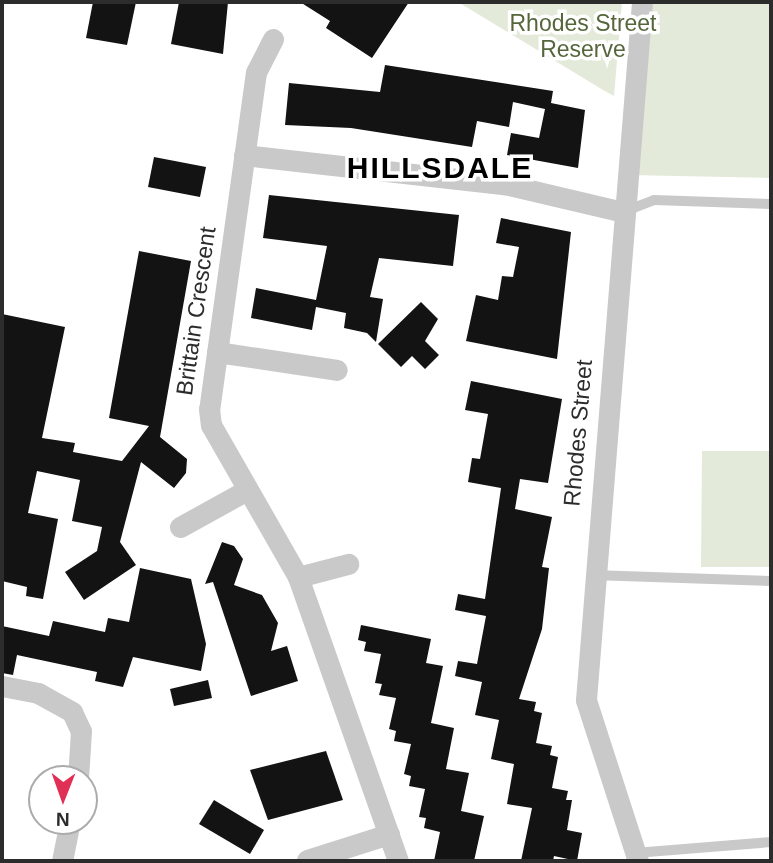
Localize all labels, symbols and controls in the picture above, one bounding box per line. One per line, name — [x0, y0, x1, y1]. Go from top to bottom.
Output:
park label: Rhodes Street Reserve — [509, 9, 657, 63]
district label: HILLSDALE — [348, 150, 532, 186]
street label: Brittain Crescent — [171, 225, 221, 397]
street label: Rhodes Street — [558, 359, 598, 507]
north arrow — [28, 765, 98, 835]
text: N — [56, 809, 70, 830]

